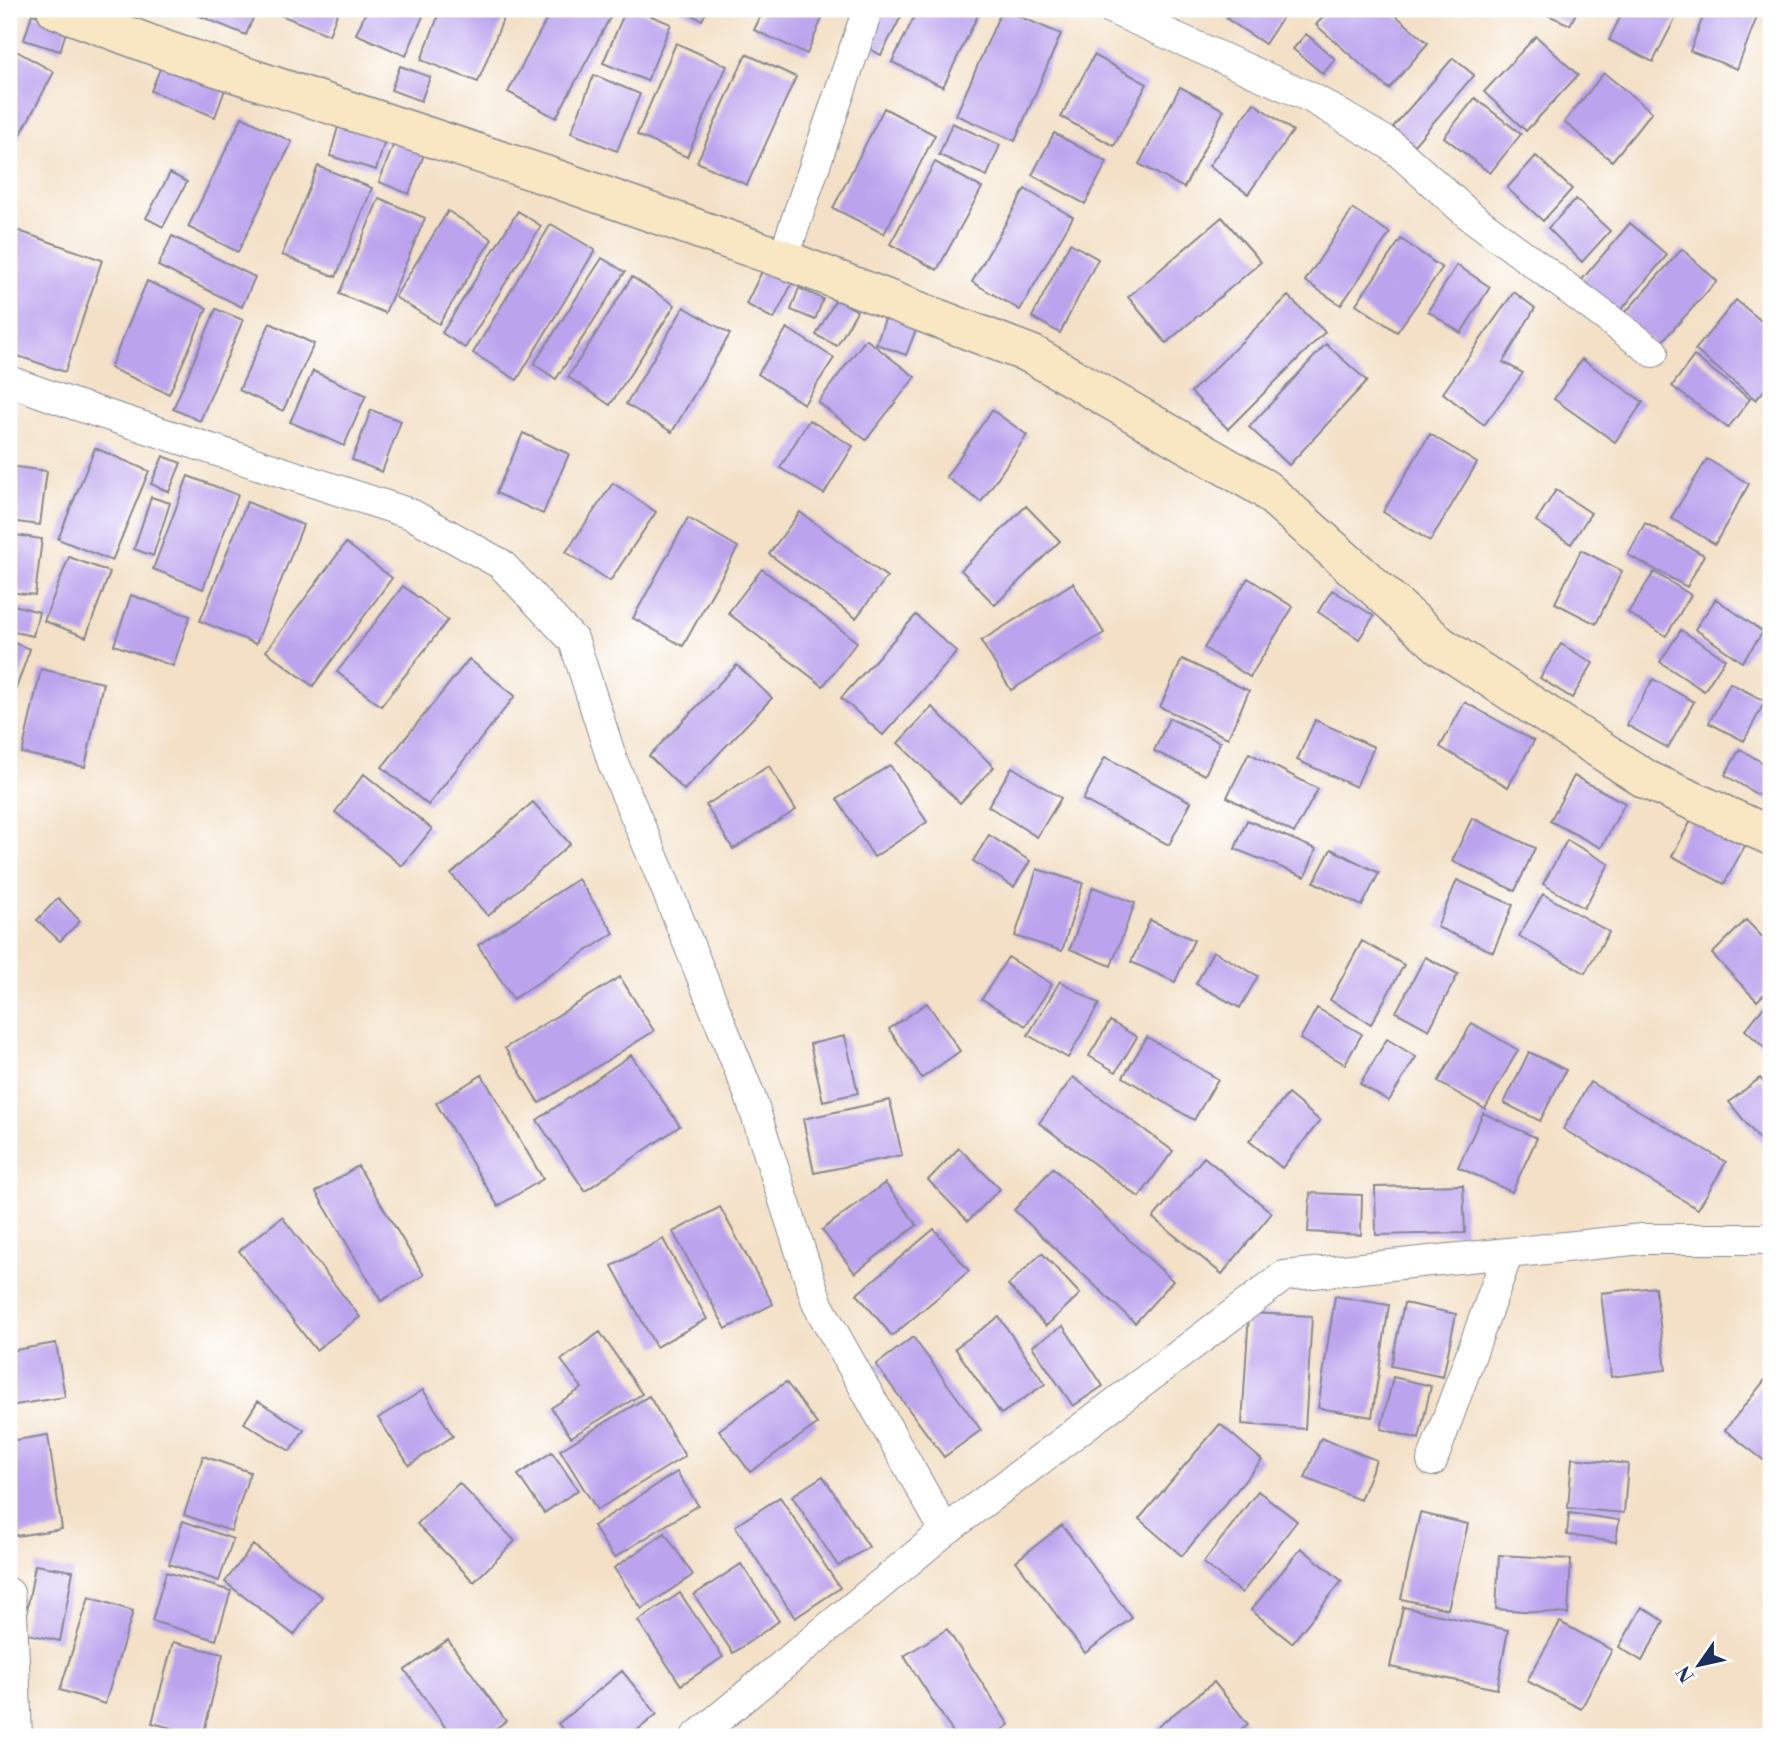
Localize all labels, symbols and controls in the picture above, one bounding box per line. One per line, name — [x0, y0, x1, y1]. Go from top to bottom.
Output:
north arrow — [1664, 1630, 1734, 1700]
text: N — [1672, 1661, 1700, 1687]

